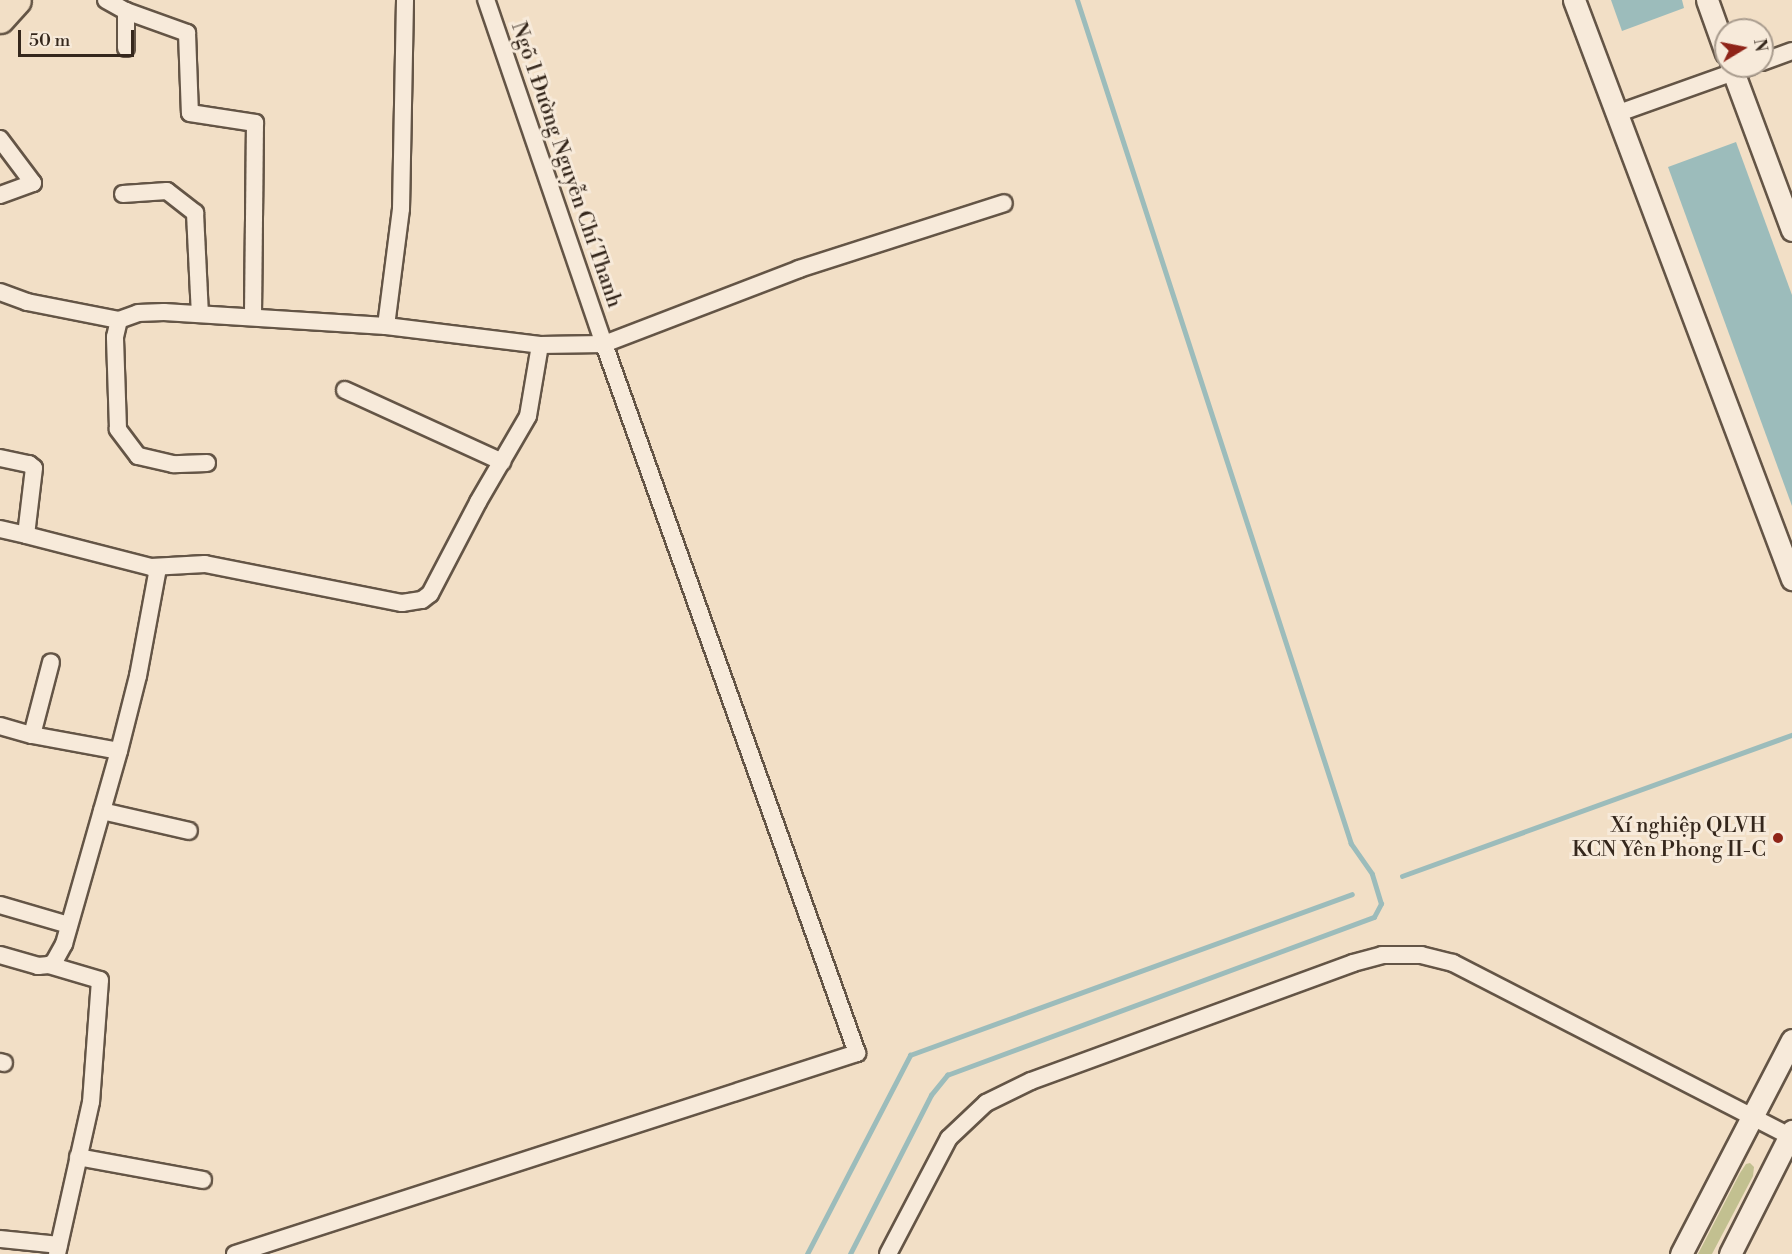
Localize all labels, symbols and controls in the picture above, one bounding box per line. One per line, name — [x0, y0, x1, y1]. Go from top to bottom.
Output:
scale bar — [21, 18, 136, 56]
north arrow — [1714, 18, 1774, 78]
street label: Ngõ 1 Đường Nguyễn Chí Thanh — [505, 19, 627, 311]
text: 50 m — [29, 29, 70, 52]
text: N — [1749, 37, 1771, 53]
place label: Xí nghiệp QLVH KCN Yên Phong II-C — [1572, 813, 1766, 863]
marker: Xí nghiệp QLVH KCN Yên Phong II-C — [1771, 831, 1785, 845]

